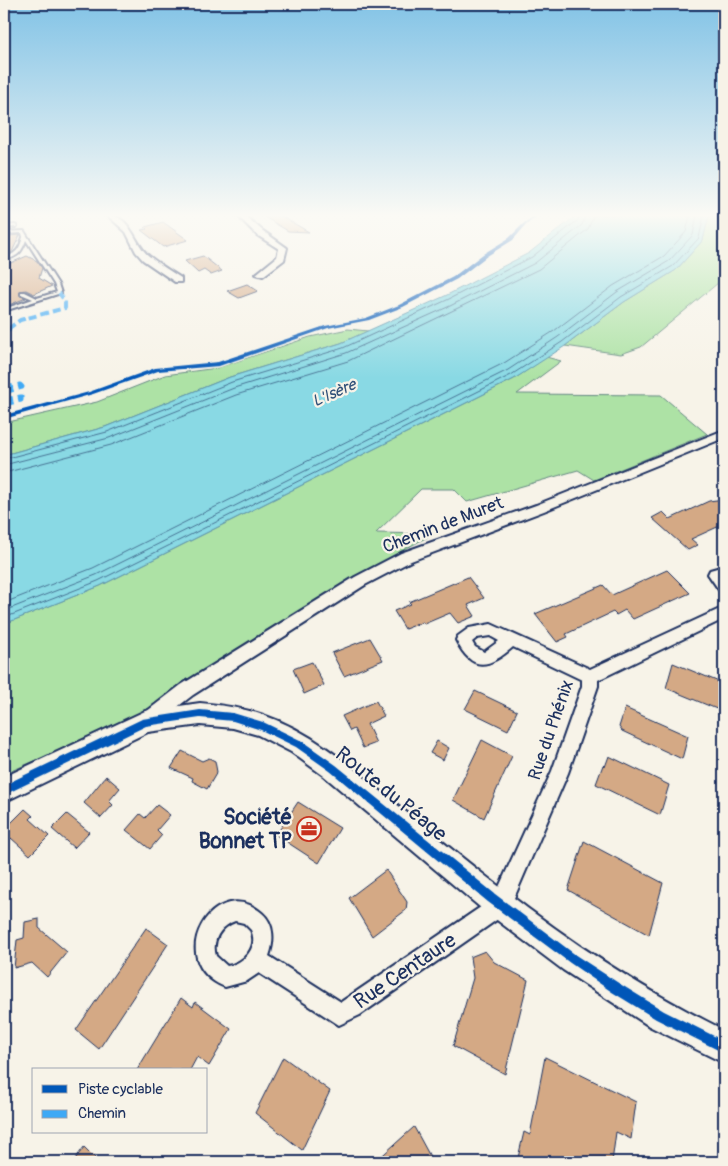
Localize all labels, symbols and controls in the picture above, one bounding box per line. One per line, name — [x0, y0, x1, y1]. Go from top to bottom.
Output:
water label: L'Isère — [309, 374, 361, 411]
street label: Chemin de Muret — [379, 491, 507, 559]
street label: Rue du Phénix — [523, 677, 579, 783]
street label: Route du Péage — [330, 741, 453, 848]
place label: Société Bonnet TP — [199, 804, 292, 855]
office icon: Société Bonnet TP — [296, 816, 322, 842]
street label: Rue Centaure — [349, 926, 462, 1015]
legend — [32, 1068, 208, 1134]
text: Piste cyclable — [78, 1080, 163, 1099]
text: Chemin — [78, 1104, 126, 1123]

